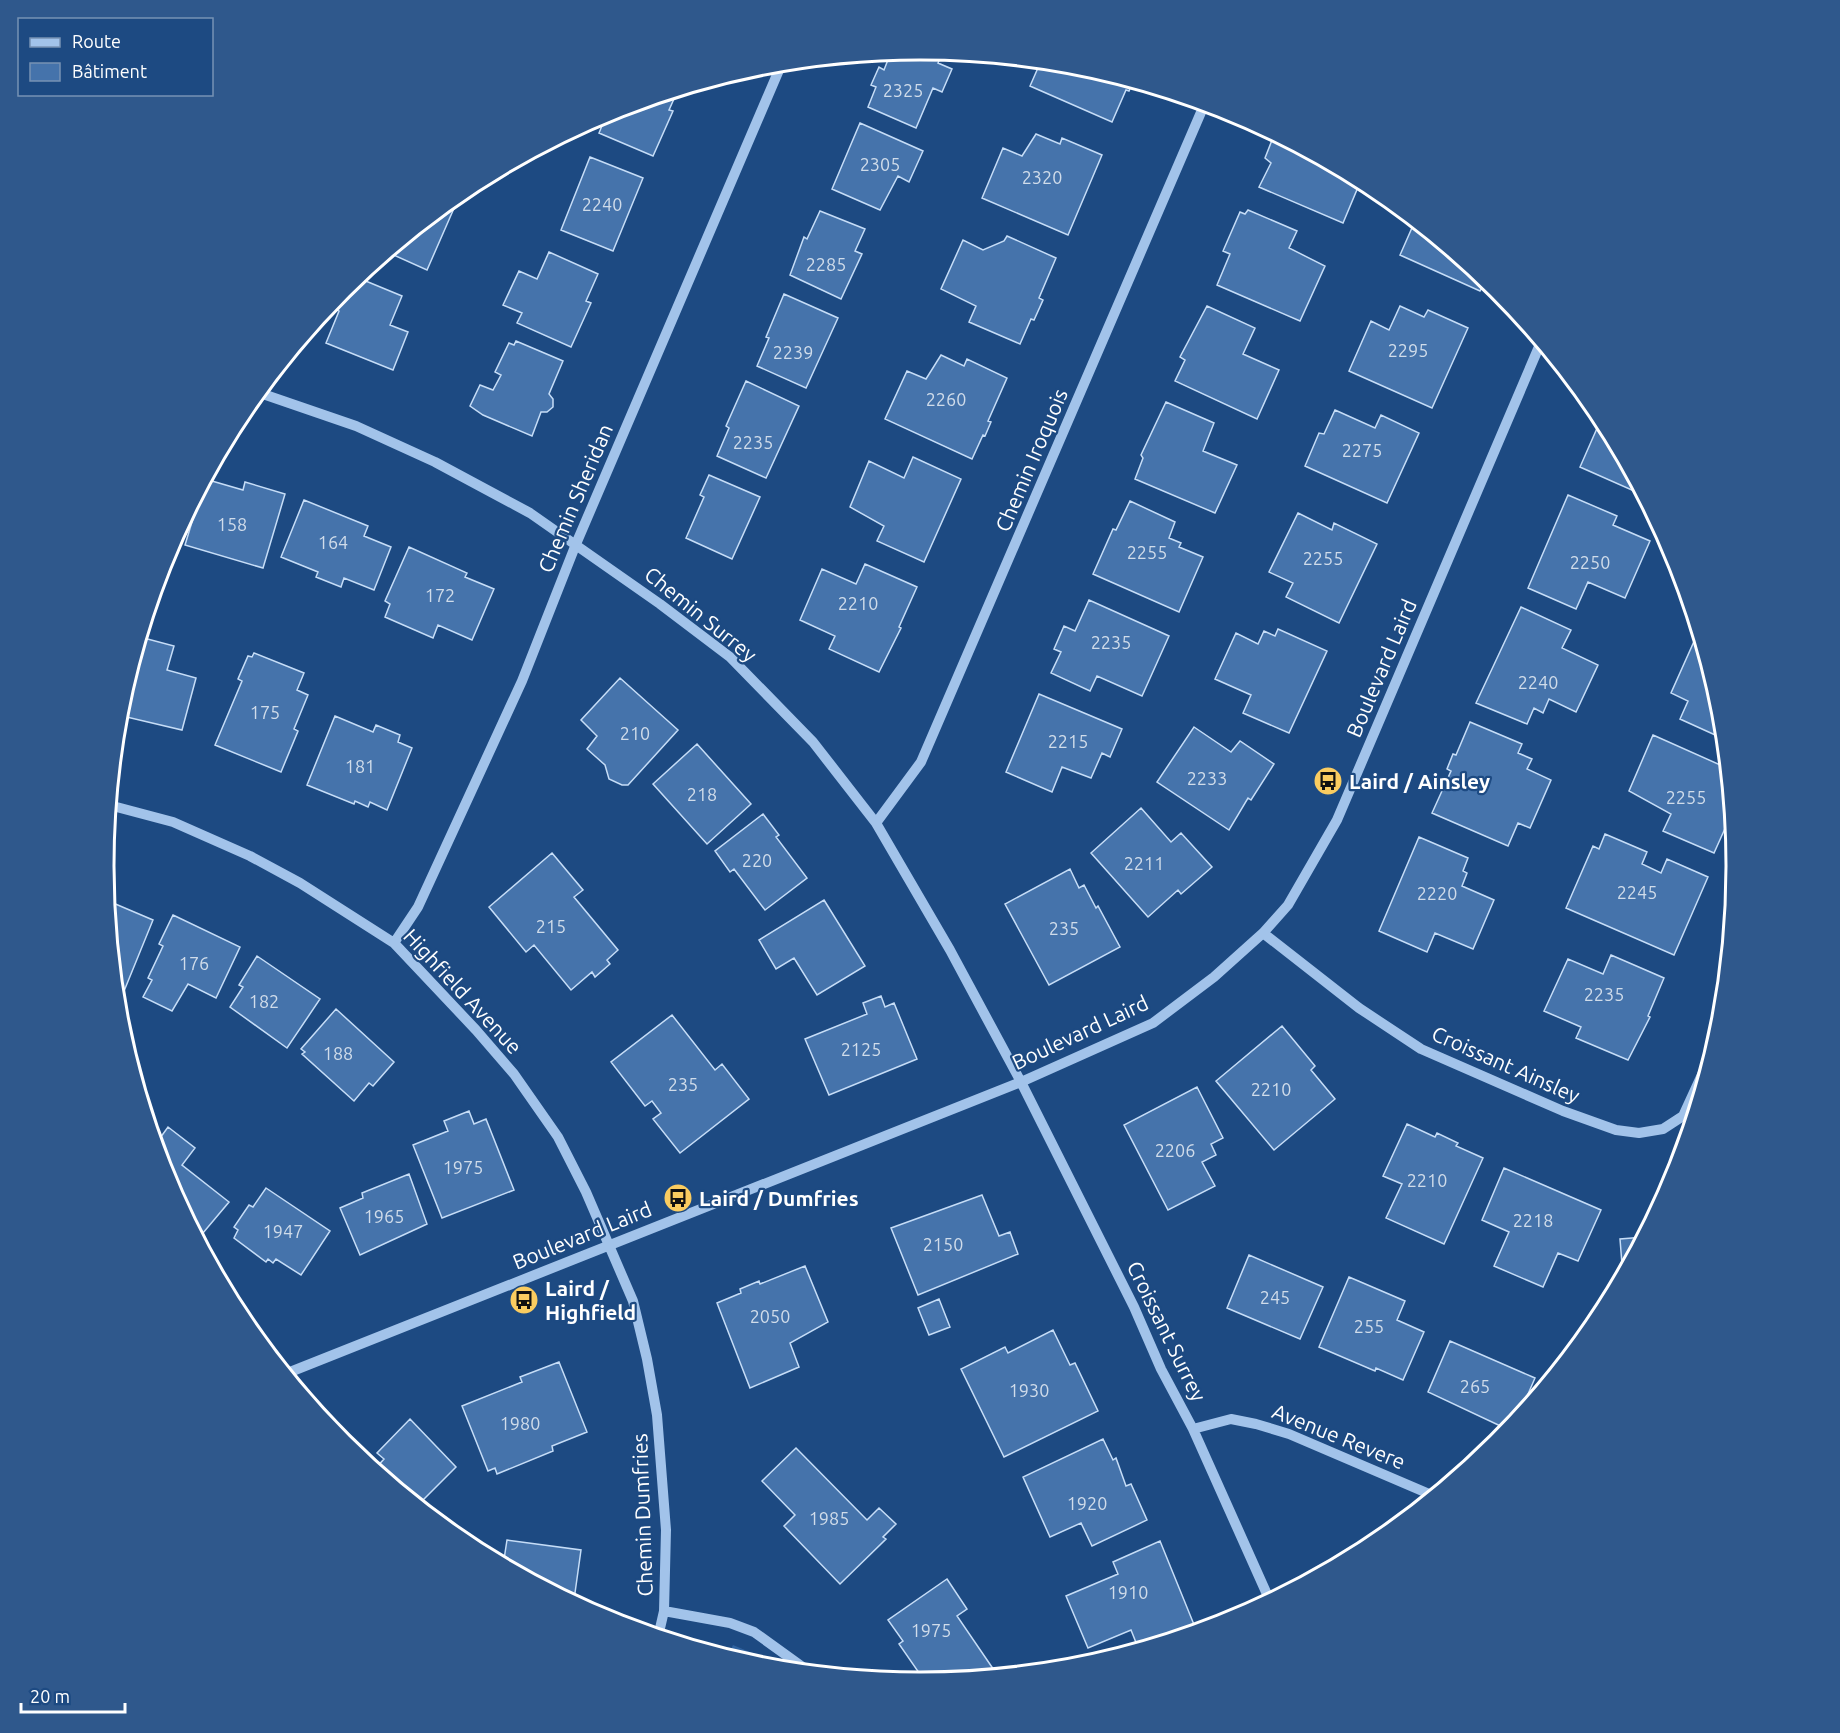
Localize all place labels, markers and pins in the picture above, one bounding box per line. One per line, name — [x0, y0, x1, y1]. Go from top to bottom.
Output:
bus stop icon: Laird / Ainsley — [1312, 765, 1344, 797]
place label: Laird / Ainsley — [1349, 769, 1490, 793]
bus stop icon: Laird / Dumfries — [662, 1182, 694, 1214]
place label: Laird / Dumfries — [699, 1186, 859, 1210]
place label: Laird / Highfield — [545, 1276, 636, 1324]
bus stop icon: Laird / Highfield — [508, 1284, 540, 1316]

